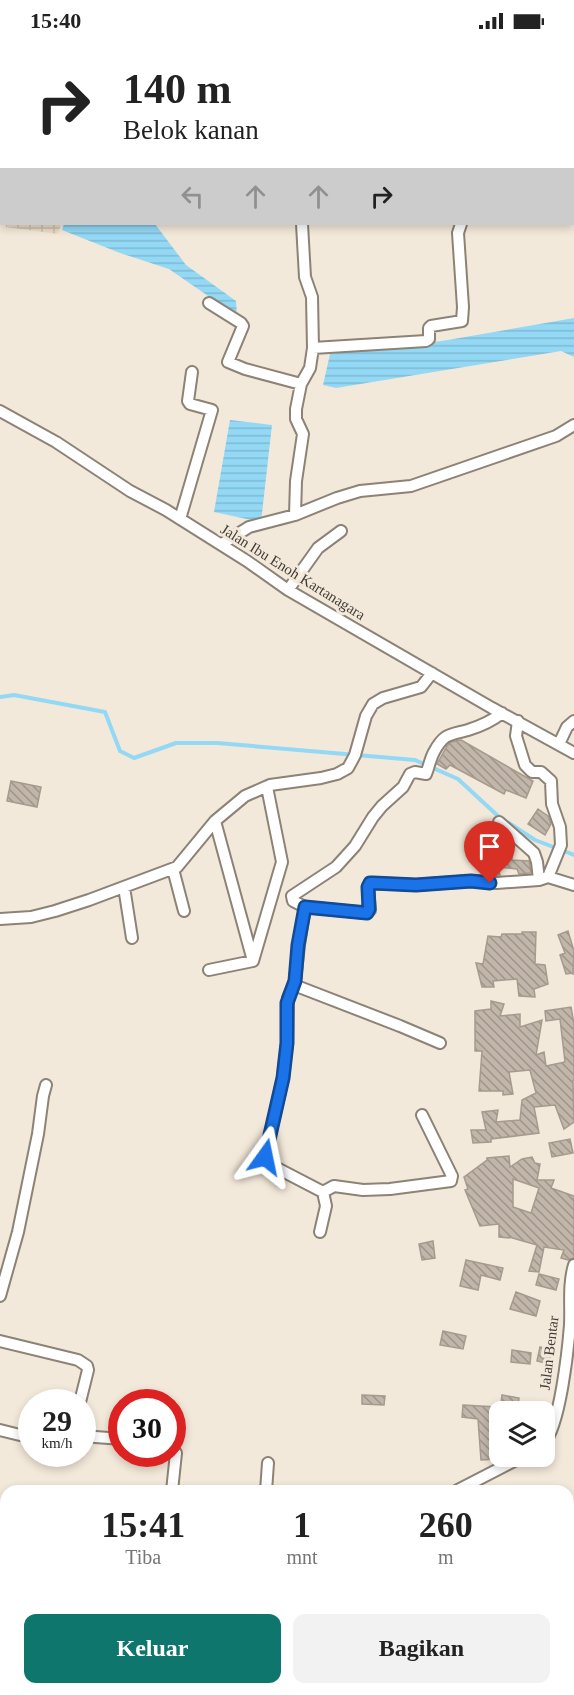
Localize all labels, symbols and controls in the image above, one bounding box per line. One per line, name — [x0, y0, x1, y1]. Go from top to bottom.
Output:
text: 15:40 — [30, 8, 81, 33]
icon: right — [24, 66, 102, 144]
text: 140 m — [123, 66, 232, 112]
text: Belok kanan — [123, 115, 259, 145]
icon: left — [176, 180, 209, 213]
icon: ahead — [239, 180, 272, 213]
icon: ahead — [302, 180, 335, 213]
icon: right — [365, 180, 398, 213]
street label: Jalan Ibu Enoh Kartanagara — [218, 521, 368, 623]
pin — [464, 821, 515, 883]
icon: arrive — [473, 830, 506, 863]
position arrow — [233, 1125, 297, 1189]
street label: Jalan Bentar — [537, 1315, 561, 1391]
speed limit sign: 30 — [108, 1389, 186, 1467]
map controls — [489, 1401, 555, 1467]
button: layers — [489, 1401, 555, 1467]
text: 29 — [42, 1404, 72, 1437]
text: km/h — [42, 1435, 72, 1451]
text: 15:41 — [101, 1505, 185, 1545]
text: 1 — [293, 1505, 311, 1545]
text: 260 — [419, 1505, 473, 1545]
text: Tiba — [125, 1546, 161, 1568]
text: mnt — [286, 1546, 318, 1568]
text: m — [438, 1546, 454, 1568]
button: Keluar — [24, 1614, 281, 1683]
button: Bagikan — [293, 1614, 550, 1683]

